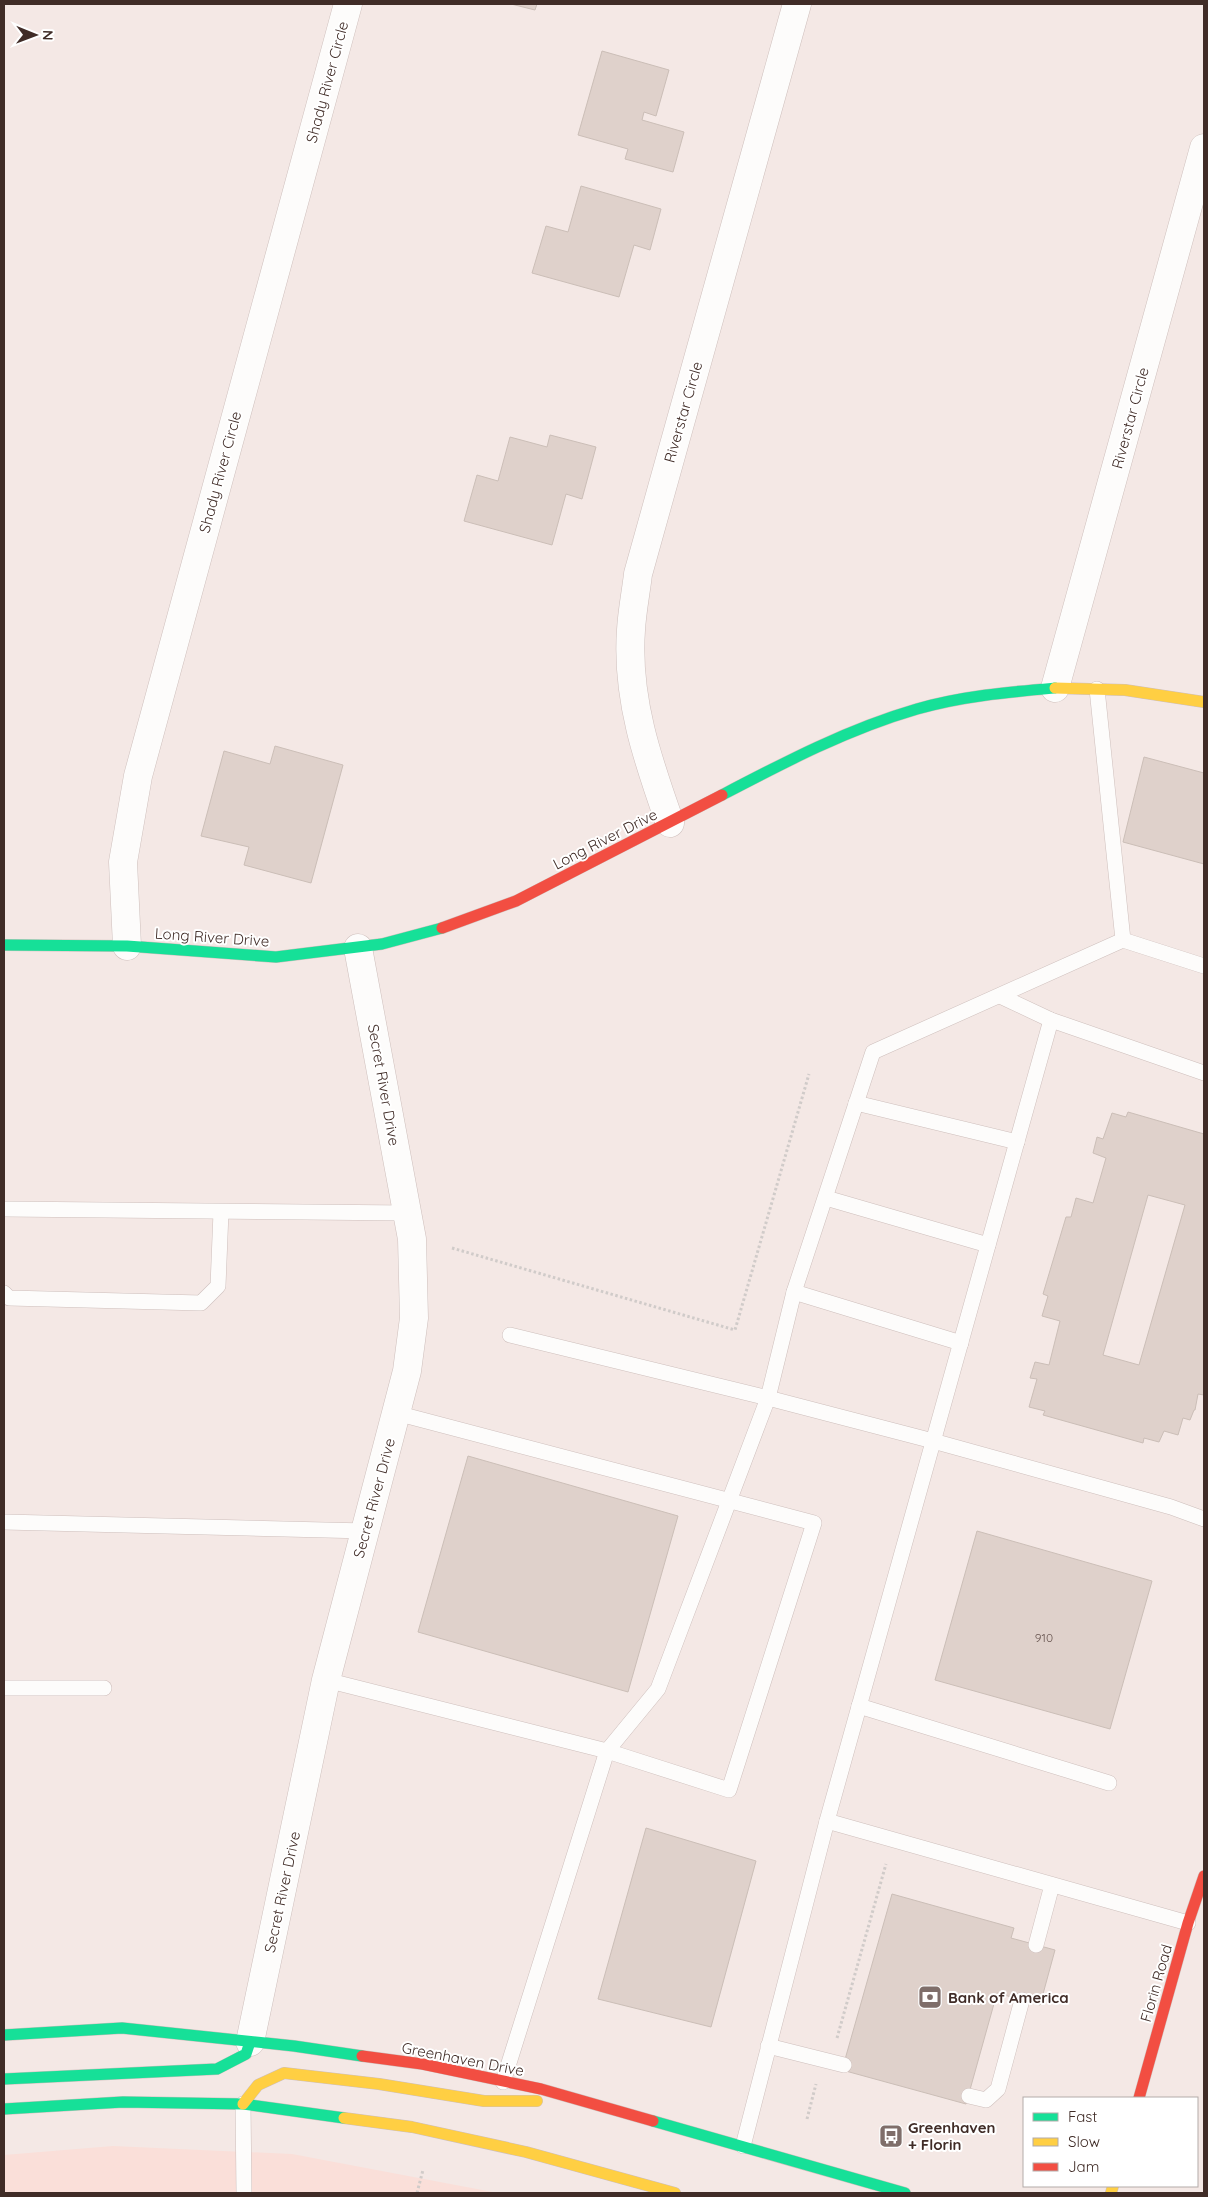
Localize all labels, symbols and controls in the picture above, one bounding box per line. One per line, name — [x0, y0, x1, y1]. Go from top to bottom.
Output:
north arrow — [10, 10, 60, 60]
street label: Shady River Circle — [302, 19, 352, 145]
text: N — [39, 30, 57, 41]
street label: Riverstar Circle — [659, 359, 707, 465]
street label: Riverstar Circle — [1107, 365, 1153, 471]
street label: Shady River Circle — [195, 409, 245, 535]
street label: Long River Drive — [550, 804, 660, 874]
street label: Long River Drive — [154, 924, 270, 950]
street label: Secret River Drive — [364, 1023, 404, 1147]
street label: Secret River Drive — [349, 1436, 399, 1560]
house number: 910 — [1035, 1630, 1053, 1645]
street label: Secret River Drive — [260, 1830, 304, 1954]
street label: Florin Road — [1136, 1942, 1176, 2024]
bank icon: Bank of America — [917, 1984, 943, 2010]
place label: Bank of America — [948, 1988, 1069, 2007]
street label: Greenhaven Drive — [400, 2038, 526, 2080]
legend — [1023, 2097, 1198, 2187]
text: Fast — [1068, 2107, 1097, 2126]
place label: Greenhaven + Florin — [908, 2118, 995, 2154]
bus stop icon: Greenhaven + Florin — [878, 2123, 904, 2149]
text: Slow — [1068, 2132, 1100, 2151]
text: Jam — [1068, 2157, 1099, 2176]

